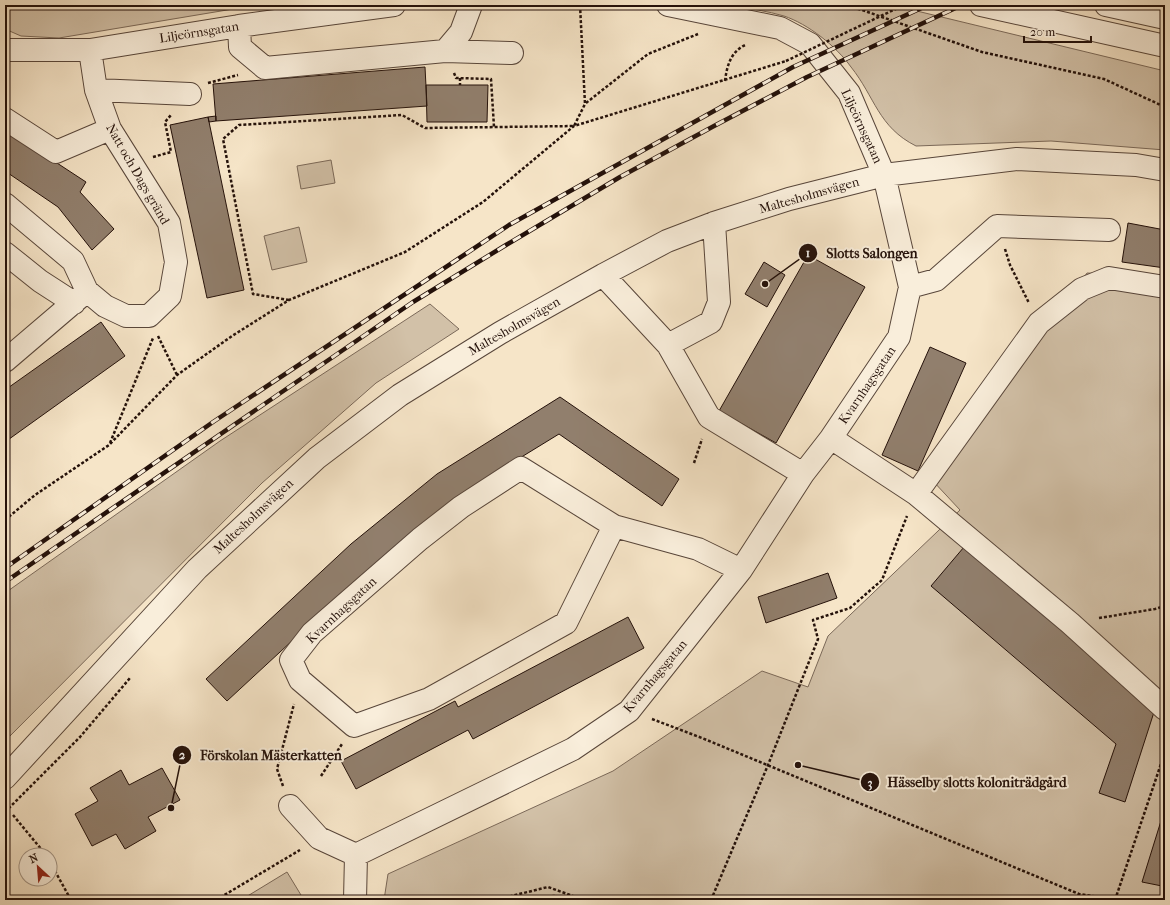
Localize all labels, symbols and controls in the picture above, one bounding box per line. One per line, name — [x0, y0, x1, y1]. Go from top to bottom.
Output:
street label: Liljeörnsgatan — [158, 18, 240, 46]
scale bar — [1024, 18, 1091, 44]
text: 20 m — [1030, 25, 1055, 39]
street label: Liljeörnsgatan — [838, 86, 886, 166]
street label: Natt och Dags gränd — [103, 121, 173, 228]
street label: Maltesholmsvägen — [757, 173, 861, 216]
callout: Slotts Salongen — [798, 240, 925, 266]
text: Slotts Salongen — [826, 245, 919, 262]
text: 1 — [806, 246, 810, 260]
street label: Maltesholmsvägen — [465, 293, 563, 358]
street label: Kvarnhagsgatan — [835, 343, 899, 427]
street label: Maltesholmsvägen — [210, 475, 296, 557]
street label: Kvarnhagsgatan — [303, 573, 380, 646]
street label: Kvarnhagsgatan — [620, 636, 690, 716]
callout: Förskolan Mästerkatten — [172, 742, 350, 768]
text: Förskolan Mästerkatten — [199, 747, 343, 764]
text: 2 — [179, 748, 186, 762]
callout: Hässelby slotts koloniträdgård — [860, 769, 1075, 795]
text: Hässelby slotts koloniträdgård — [887, 774, 1068, 791]
text: 3 — [868, 776, 873, 791]
north arrow — [18, 847, 58, 887]
text: N — [27, 851, 41, 866]

